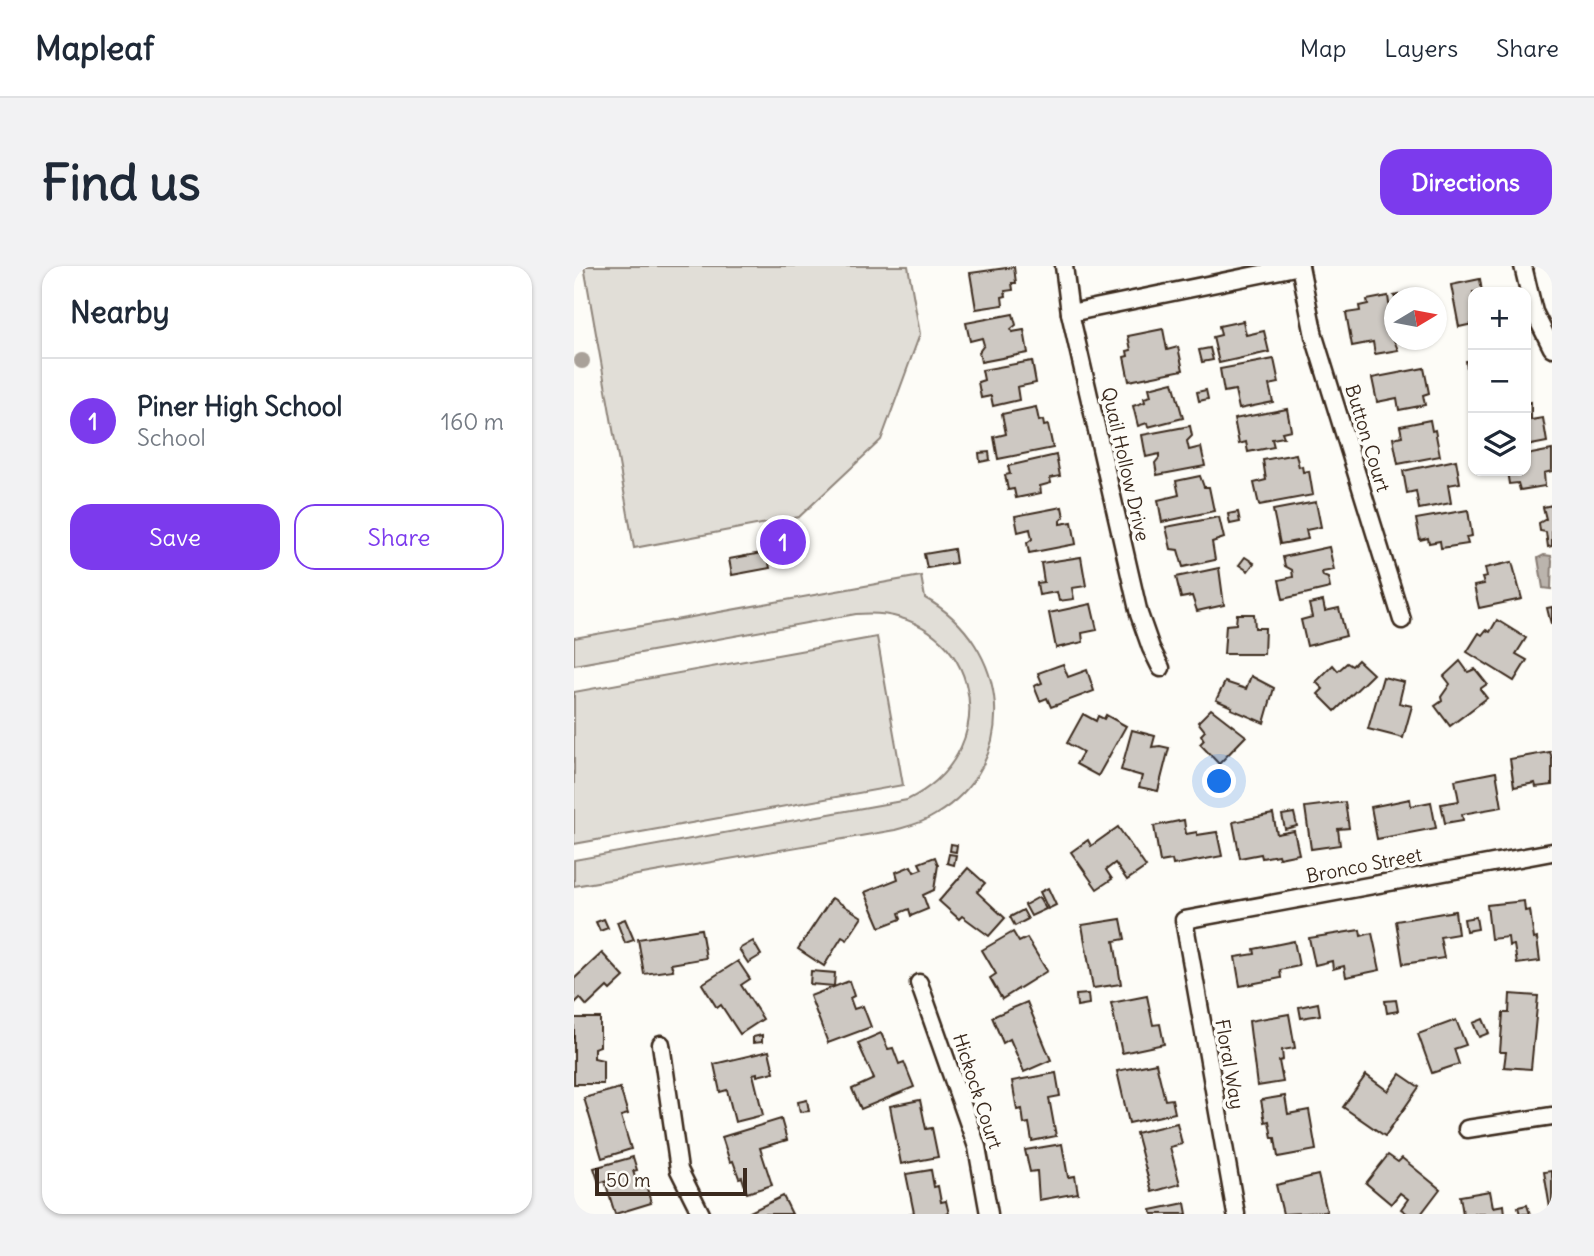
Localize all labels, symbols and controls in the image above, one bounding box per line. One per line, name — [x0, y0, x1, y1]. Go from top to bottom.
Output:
text: Mapleaf — [35, 27, 154, 69]
text: Map — [1300, 33, 1346, 63]
text: Layers — [1384, 33, 1458, 63]
text: Share — [1496, 33, 1559, 63]
button: Directions — [1380, 149, 1552, 215]
text: Find us — [42, 152, 200, 213]
north arrow — [1384, 287, 1447, 350]
map controls — [1468, 287, 1531, 476]
button: + — [1468, 287, 1531, 350]
text: Nearby — [70, 293, 170, 331]
button: − — [1468, 350, 1531, 413]
street label: Button Court — [1340, 382, 1396, 494]
street label: Quail Hollow Drive — [1097, 385, 1155, 543]
text: Piner High School — [137, 390, 342, 423]
text: 1 — [88, 407, 98, 436]
text: 160 m — [441, 407, 504, 436]
button: layers — [1468, 413, 1531, 476]
text: School — [137, 423, 206, 452]
button: Save — [70, 504, 280, 570]
button: Share — [294, 504, 504, 570]
pin: 1 — [760, 516, 806, 568]
your location — [1202, 764, 1236, 798]
street label: Bronco Street — [1304, 842, 1424, 888]
street label: Floral Way — [1210, 1017, 1250, 1111]
street label: Hickock Court — [948, 1030, 1008, 1152]
scale bar — [595, 1165, 747, 1197]
text: 50 m — [606, 1168, 651, 1192]

